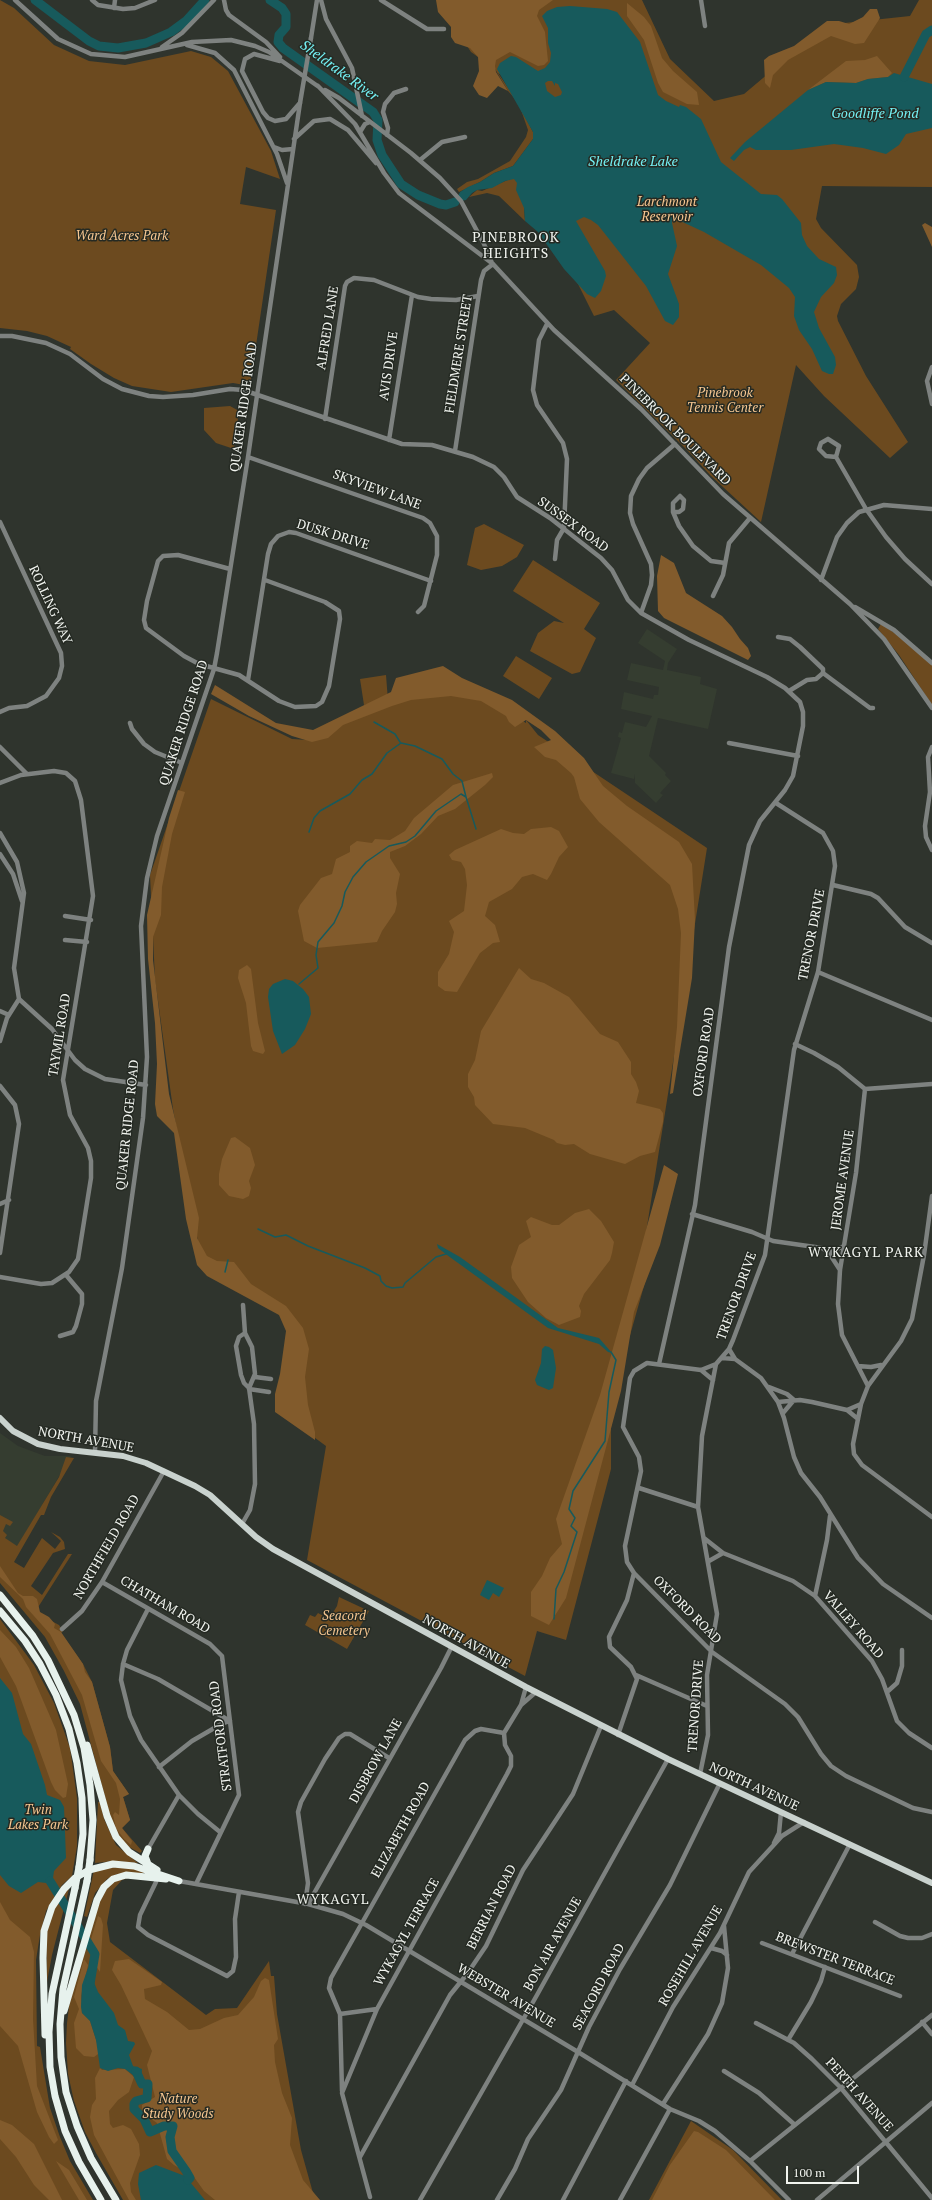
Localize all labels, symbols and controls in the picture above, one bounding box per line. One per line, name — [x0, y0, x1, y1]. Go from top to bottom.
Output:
water label: Sheldrake River — [297, 37, 381, 105]
water label: Goodliffe Pond — [831, 106, 919, 122]
water label: Sheldrake Lake — [588, 154, 678, 170]
park label: Larchmont Reservoir — [637, 194, 697, 225]
park label: Ward Acres Park — [76, 228, 168, 244]
district label: PINEBROOK HEIGHTS — [472, 230, 560, 262]
street label: ALFRED LANE — [314, 285, 342, 371]
street label: FIELDMERE STREET — [442, 294, 476, 414]
street label: AVIS DRIVE — [376, 330, 402, 402]
street label: QUAKER RIDGE ROAD — [227, 341, 261, 473]
street label: PINEBROOK BOULEVARD — [616, 371, 734, 489]
park label: Pinebrook Tennis Center — [687, 385, 763, 416]
street label: SKYVIEW LANE — [331, 467, 423, 513]
street label: SUSSEX ROAD — [534, 494, 612, 556]
street label: DUSK DRIVE — [295, 517, 371, 553]
street label: ROLLING WAY — [25, 563, 75, 647]
street label: QUAKER RIDGE ROAD — [156, 658, 212, 788]
street label: TRENOR DRIVE — [795, 888, 829, 982]
street label: TAYMIL ROAD — [46, 992, 74, 1078]
street label: OXFORD ROAD — [690, 1006, 718, 1098]
street label: QUAKER RIDGE ROAD — [113, 1059, 143, 1191]
street label: JEROME AVENUE — [828, 1129, 858, 1231]
district label: WYKAGYL PARK — [808, 1245, 924, 1261]
street label: TRENOR DRIVE — [714, 1250, 760, 1342]
street label: NORTH AVENUE — [37, 1424, 135, 1456]
street label: NORTHFIELD ROAD — [71, 1492, 143, 1602]
street label: CHATHAM ROAD — [117, 1573, 213, 1637]
street label: OXFORD ROAD — [650, 1573, 724, 1647]
street label: VALLEY ROAD — [819, 1588, 887, 1662]
park label: Seacord Cemetery — [318, 1608, 370, 1639]
street label: NORTH AVENUE — [420, 1612, 512, 1672]
street label: TRENOR DRIVE — [685, 1659, 707, 1753]
street label: STRATFORD ROAD — [206, 1680, 236, 1792]
street label: DISBROW LANE — [346, 1716, 406, 1806]
street label: NORTH AVENUE — [707, 1759, 801, 1815]
street label: ELIZABETH ROAD — [368, 1779, 434, 1881]
park label: Twin Lakes Park — [8, 1802, 68, 1833]
street label: BERRIAN ROAD — [464, 1862, 520, 1952]
street label: WYKAGYL TERRACE — [371, 1875, 443, 1989]
district label: WYKAGYL — [297, 1892, 369, 1908]
street label: BON AIR AVENUE — [521, 1894, 585, 1994]
street label: ROSEHILL AVENUE — [656, 1903, 726, 2009]
street label: BREWSTER TERRACE — [773, 1929, 897, 1989]
street label: SEACORD ROAD — [570, 1941, 628, 2033]
street label: WEBSTER AVENUE — [454, 1961, 558, 2031]
street label: PERTH AVENUE — [822, 2055, 896, 2135]
park label: Nature Study Woods — [142, 2091, 214, 2122]
scale bar — [788, 2158, 861, 2184]
text: 100 m — [793, 2165, 825, 2180]

